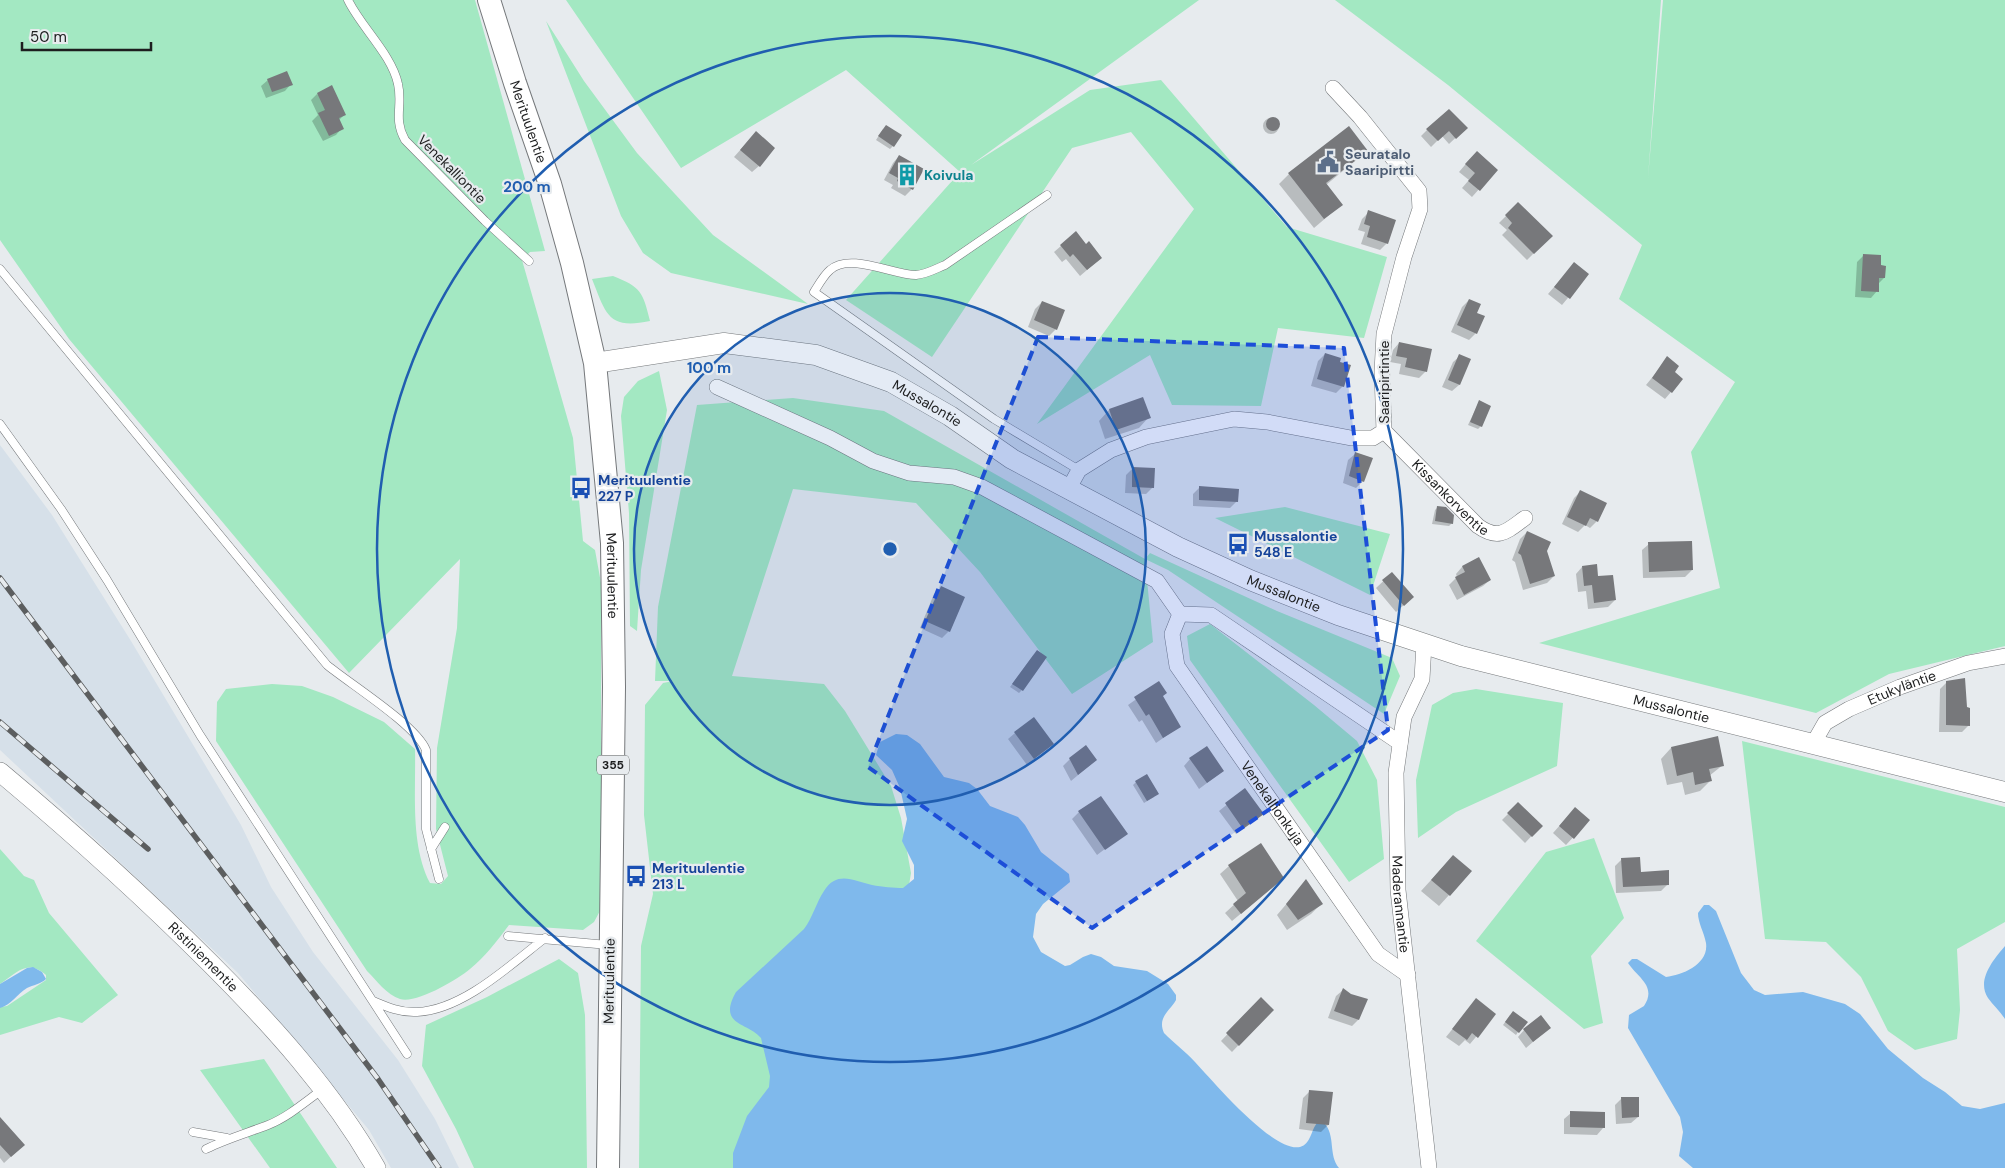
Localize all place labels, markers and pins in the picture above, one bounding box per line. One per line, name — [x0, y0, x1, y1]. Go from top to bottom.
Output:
place label: Seuratalo Saaripirtti — [1345, 145, 1414, 179]
public building icon: Seuratalo Saaripirtti — [1315, 149, 1341, 175]
building icon: Koivula — [894, 162, 920, 188]
place label: Koivula — [924, 166, 973, 184]
place label: Merituulentie 227 P — [598, 471, 691, 505]
bus stop icon: Merituulentie 227 P — [568, 475, 594, 501]
place label: Mussalontie 548 E — [1254, 527, 1337, 561]
bus stop icon: Mussalontie 548 E — [1225, 531, 1251, 557]
centre of rings — [881, 540, 899, 558]
place label: Merituulentie 213 L — [652, 859, 745, 893]
bus stop icon: Merituulentie 213 L — [623, 863, 649, 889]

